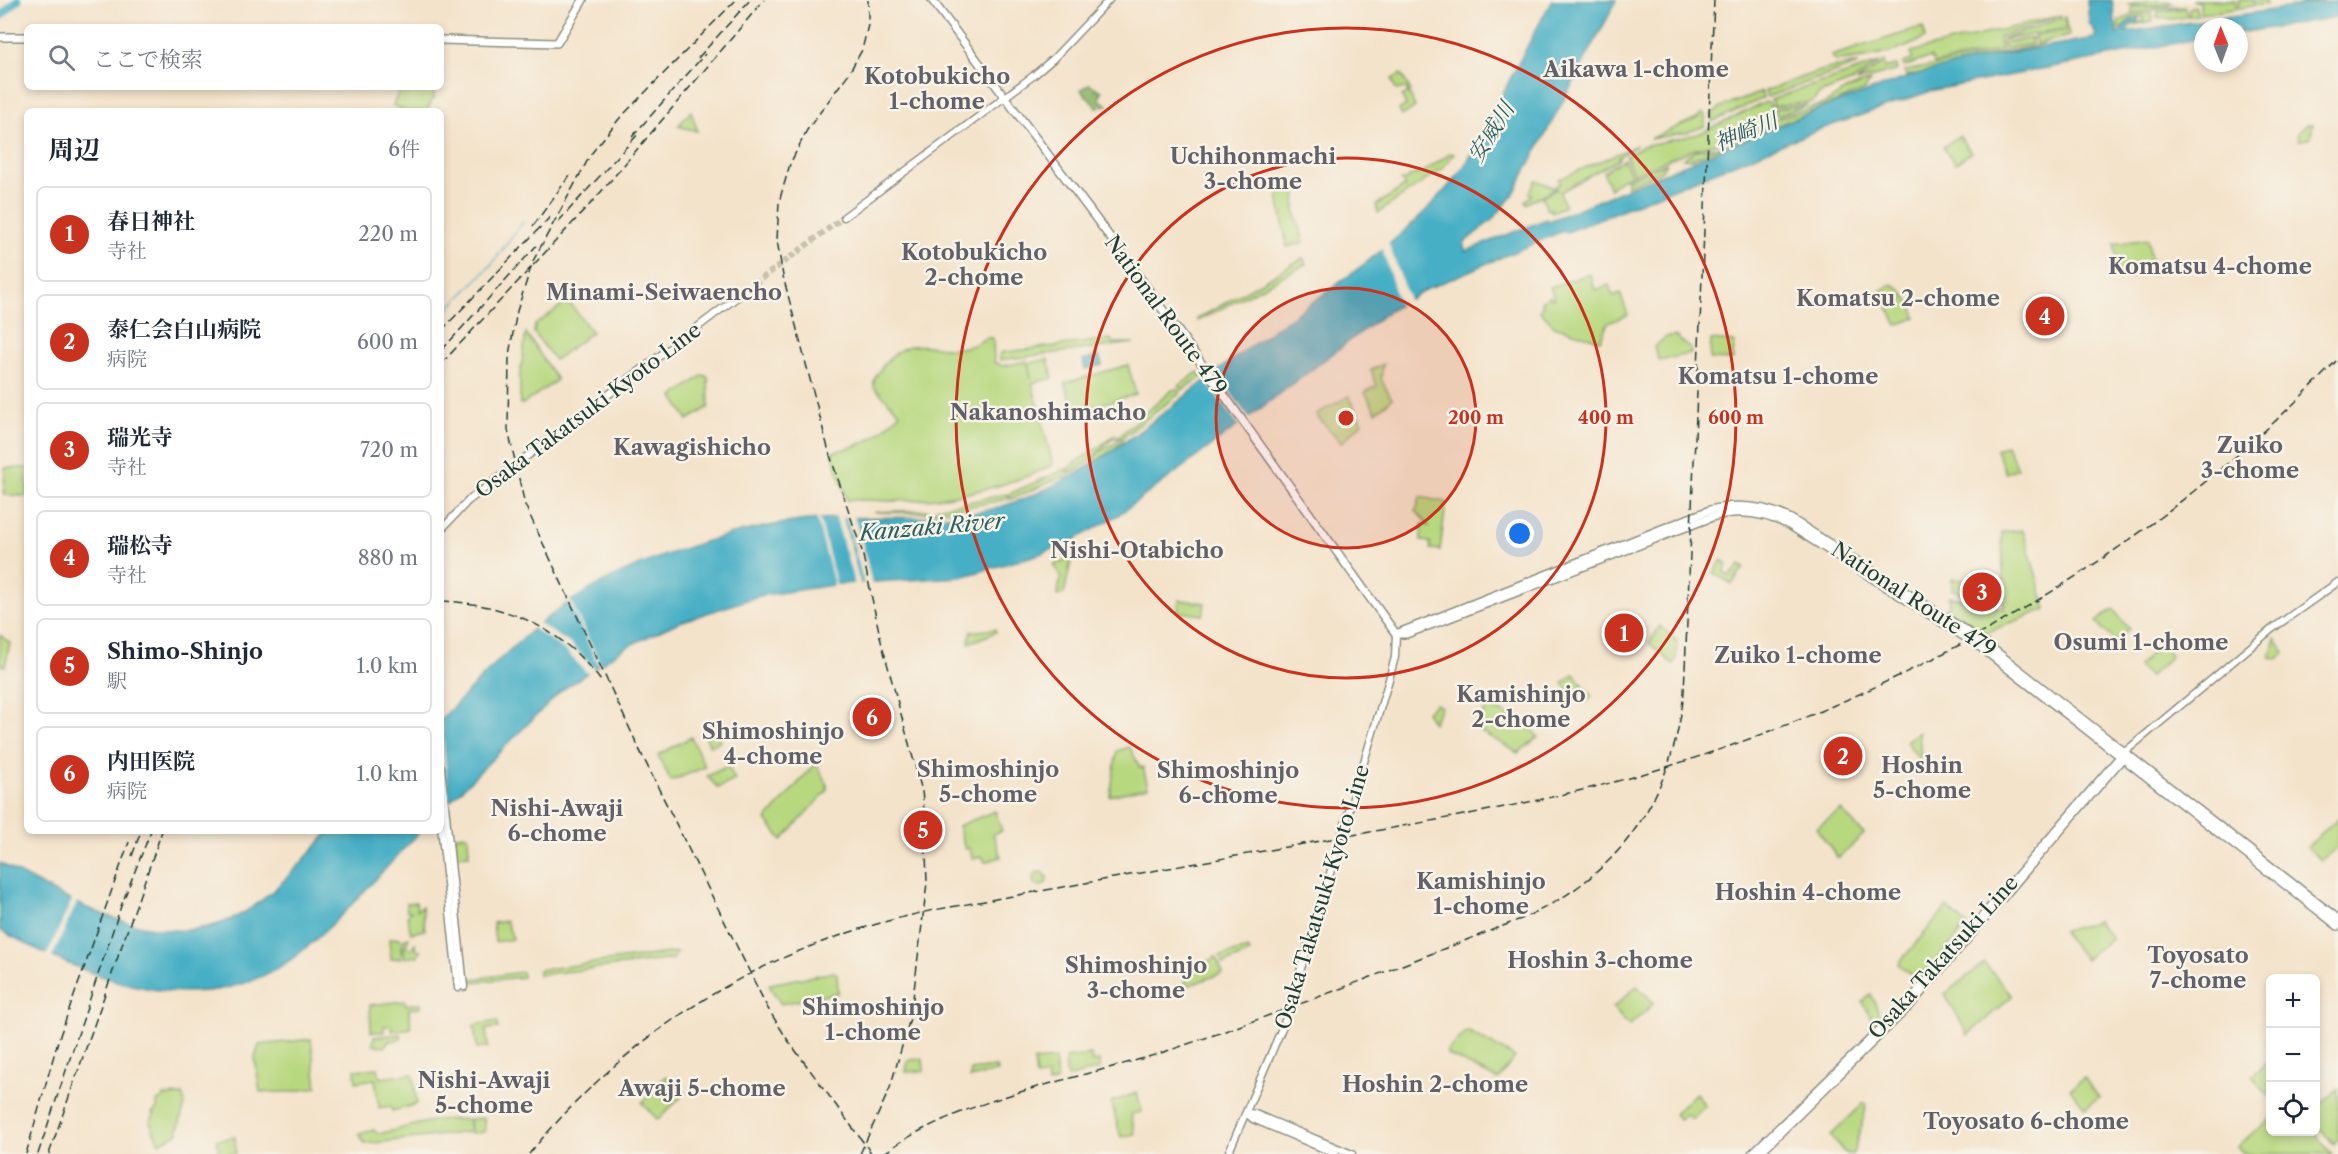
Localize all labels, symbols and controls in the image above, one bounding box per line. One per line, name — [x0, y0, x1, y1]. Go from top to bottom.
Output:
north arrow — [2194, 18, 2248, 72]
search box — [24, 24, 444, 90]
icon: search — [45, 41, 78, 74]
text: ここで検索 — [93, 46, 203, 73]
district label: Aikawa 1-chome — [1542, 56, 1729, 83]
district label: Kotobukicho 1-chome — [864, 63, 1010, 115]
water label: 安威川 — [1462, 95, 1521, 167]
water label: 神崎川 — [1710, 106, 1784, 157]
text: 周辺 — [48, 134, 100, 166]
text: 6件 — [388, 137, 420, 161]
district label: Uchihonmachi 3-chome — [1170, 143, 1336, 195]
text: 春日神社 — [107, 208, 195, 235]
text: 1 — [65, 222, 74, 246]
text: 220 m — [358, 222, 418, 246]
street label: National Route 479 — [1100, 230, 1232, 400]
text: 寺社 — [107, 239, 147, 263]
district label: Kotobukicho 2-chome — [901, 239, 1047, 291]
district label: Komatsu 4-chome — [2108, 253, 2312, 280]
district label: Minami-Seiwaencho — [546, 279, 782, 306]
district label: Komatsu 2-chome — [1796, 285, 2000, 312]
pin: 4 — [2026, 294, 2064, 338]
text: 泰仁会白山病院 — [107, 316, 261, 343]
street label: Osaka Takatsuki Kyoto Line — [470, 317, 706, 503]
text: 2 — [64, 330, 75, 354]
text: 600 m — [357, 330, 418, 354]
text: 病院 — [107, 347, 147, 371]
district label: Komatsu 1-chome — [1678, 363, 1878, 390]
district label: Nakanoshimacho — [950, 399, 1146, 426]
text: 200 m — [1448, 407, 1504, 429]
text: 400 m — [1578, 407, 1634, 429]
text: 600 m — [1708, 407, 1764, 429]
centre of rings — [1336, 408, 1356, 428]
text: 瑞光寺 — [107, 424, 173, 451]
district label: Zuiko 3-chome — [2201, 432, 2299, 484]
district label: Kawagishicho — [613, 434, 771, 461]
text: 3 — [64, 438, 75, 462]
text: 720 m — [360, 438, 418, 462]
text: 寺社 — [107, 455, 147, 479]
water label: Kanzaki River — [856, 507, 1008, 547]
your location — [1505, 519, 1534, 548]
text: 瑞松寺 — [107, 532, 173, 559]
street label: National Route 479 — [1827, 536, 2001, 662]
district label: Nishi-Otabicho — [1050, 537, 1224, 564]
text: 4 — [64, 546, 75, 570]
text: 880 m — [358, 546, 418, 570]
text: 寺社 — [107, 563, 147, 587]
pin: 3 — [1962, 570, 2002, 614]
pin: 1 — [1604, 610, 1644, 656]
district label: Osumi 1-chome — [2054, 629, 2228, 656]
text: Shimo-Shinjo — [107, 638, 263, 665]
district label: Zuiko 1-chome — [1714, 642, 1882, 669]
text: 5 — [64, 654, 75, 678]
text: 1.0 km — [357, 654, 418, 678]
text: 駅 — [107, 669, 127, 693]
district label: Kamishinjo 2-chome — [1456, 681, 1586, 733]
pin: 6 — [852, 694, 892, 740]
district label: Shimoshinjo 4-chome — [702, 718, 844, 770]
pin: 2 — [1824, 734, 1862, 778]
text: 内田医院 — [107, 748, 195, 775]
district label: Hoshin 5-chome — [1873, 752, 1971, 804]
district label: Shimoshinjo 5-chome — [917, 756, 1059, 808]
district label: Shimoshinjo 6-chome — [1157, 757, 1299, 809]
street label: Osaka Takatsuki Kyoto Line — [1270, 761, 1374, 1033]
text: 6 — [64, 762, 75, 786]
text: 1.0 km — [357, 762, 418, 786]
text: 病院 — [107, 779, 147, 803]
district label: Nishi-Awaji 6-chome — [491, 795, 624, 847]
pin: 5 — [904, 808, 942, 852]
district label: Kamishinjo 1-chome — [1416, 868, 1546, 920]
street label: Osaka Takatsuki Line — [1863, 870, 2023, 1044]
district label: Hoshin 4-chome — [1715, 879, 1901, 906]
district label: Toyosato 7-chome — [2147, 942, 2249, 994]
district label: Hoshin 3-chome — [1507, 947, 1693, 974]
district label: Shimoshinjo 3-chome — [1065, 952, 1207, 1004]
map controls — [2266, 974, 2320, 1136]
button: + — [2266, 974, 2320, 1028]
district label: Shimoshinjo 1-chome — [802, 994, 944, 1046]
button: − — [2266, 1028, 2320, 1082]
district label: Nishi-Awaji 5-chome — [418, 1067, 551, 1119]
district label: Hoshin 2-chome — [1342, 1071, 1528, 1098]
district label: Awaji 5-chome — [617, 1075, 786, 1102]
button: locate — [2266, 1082, 2320, 1136]
district label: Toyosato 6-chome — [1923, 1108, 2129, 1135]

